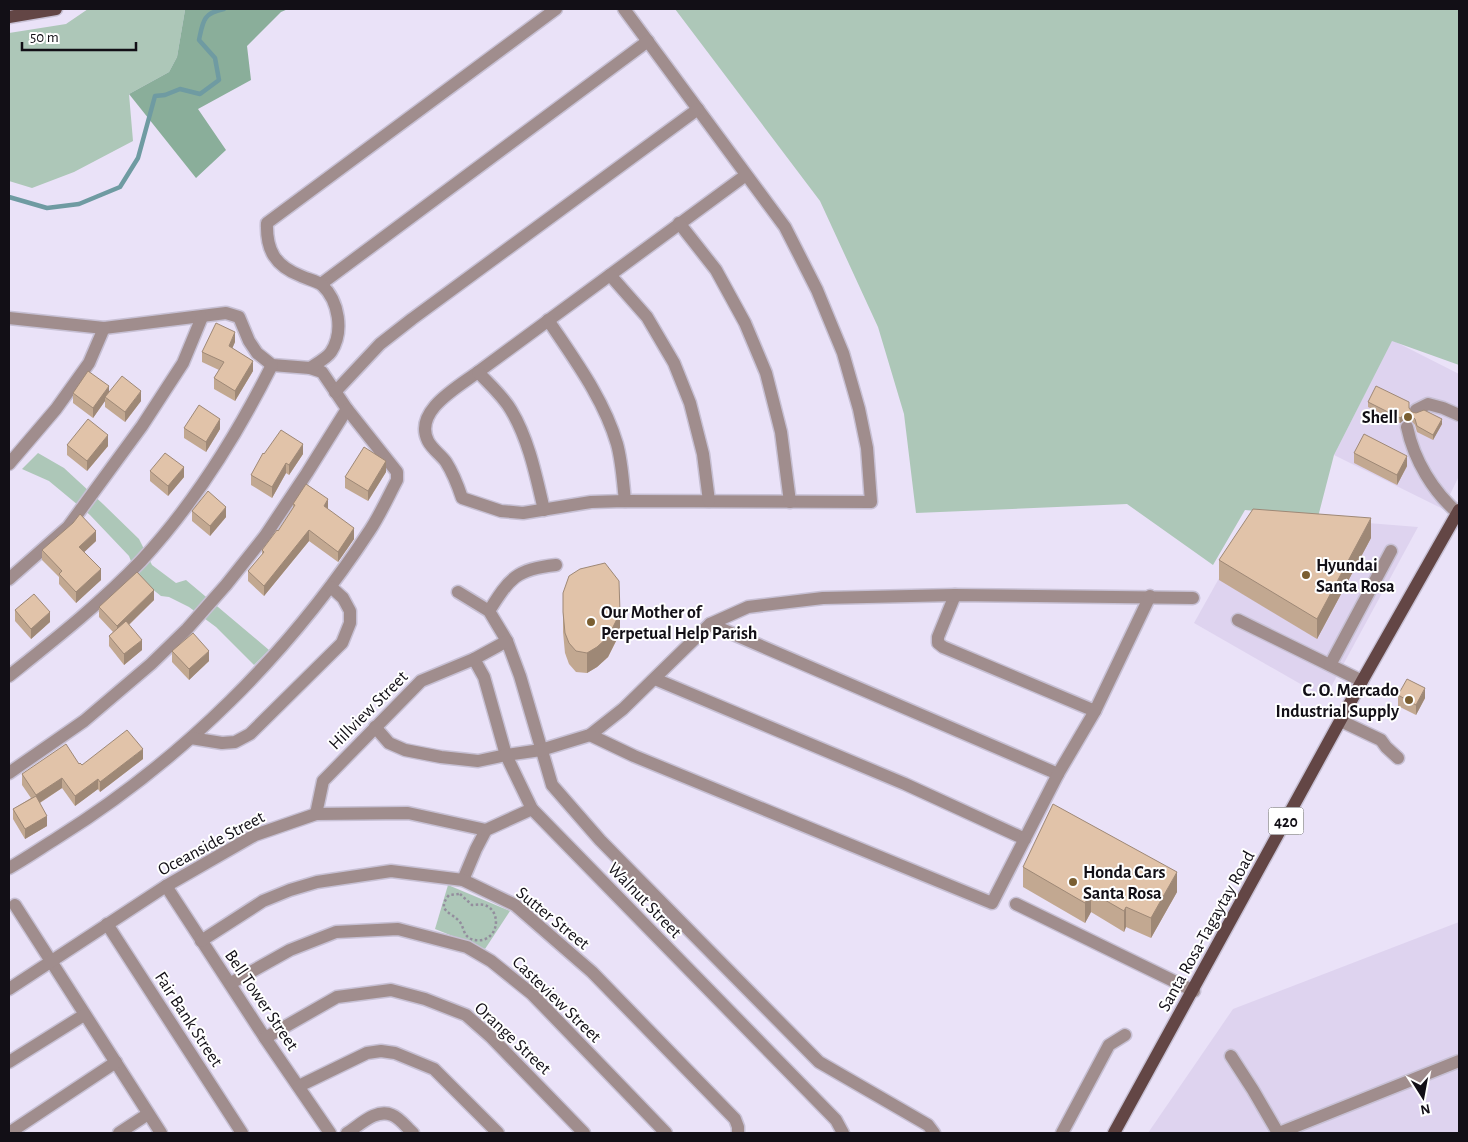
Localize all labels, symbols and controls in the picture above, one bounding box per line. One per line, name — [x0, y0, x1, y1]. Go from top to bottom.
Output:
scale bar — [22, 20, 136, 52]
text: 50 m — [30, 30, 59, 45]
place label: Shell — [1362, 409, 1398, 427]
marker: Shell — [1402, 411, 1414, 423]
place label: Hyundai Santa Rosa — [1316, 557, 1395, 596]
marker: Hyundai Santa Rosa — [1300, 569, 1312, 581]
place label: Our Mother of Perpetual Help Parish — [601, 604, 757, 643]
marker: Our Mother of Perpetual Help Parish — [585, 616, 597, 628]
street label: Hillview Street — [326, 668, 412, 754]
place label: C. O. Mercado Industrial Supply — [1276, 682, 1400, 721]
marker: C. O. Mercado Industrial Supply — [1403, 694, 1415, 706]
street label: Oceanside Street — [155, 808, 268, 880]
road number: 420 — [1268, 808, 1304, 834]
street label: Santa Rosa-Tagaytay Road — [1155, 848, 1259, 1015]
street label: Walnut Street — [604, 859, 685, 942]
place label: Honda Cars Santa Rosa — [1083, 864, 1165, 903]
marker: Honda Cars Santa Rosa — [1067, 876, 1079, 888]
street label: Sutter Street — [512, 884, 593, 954]
street label: Bell Tower Street — [221, 947, 302, 1054]
street label: Casteview Street — [508, 953, 604, 1047]
street label: Fair Bank Street — [151, 969, 226, 1071]
street label: Orange Street — [471, 999, 554, 1079]
north arrow — [1398, 1072, 1448, 1122]
text: N — [1419, 1101, 1431, 1117]

